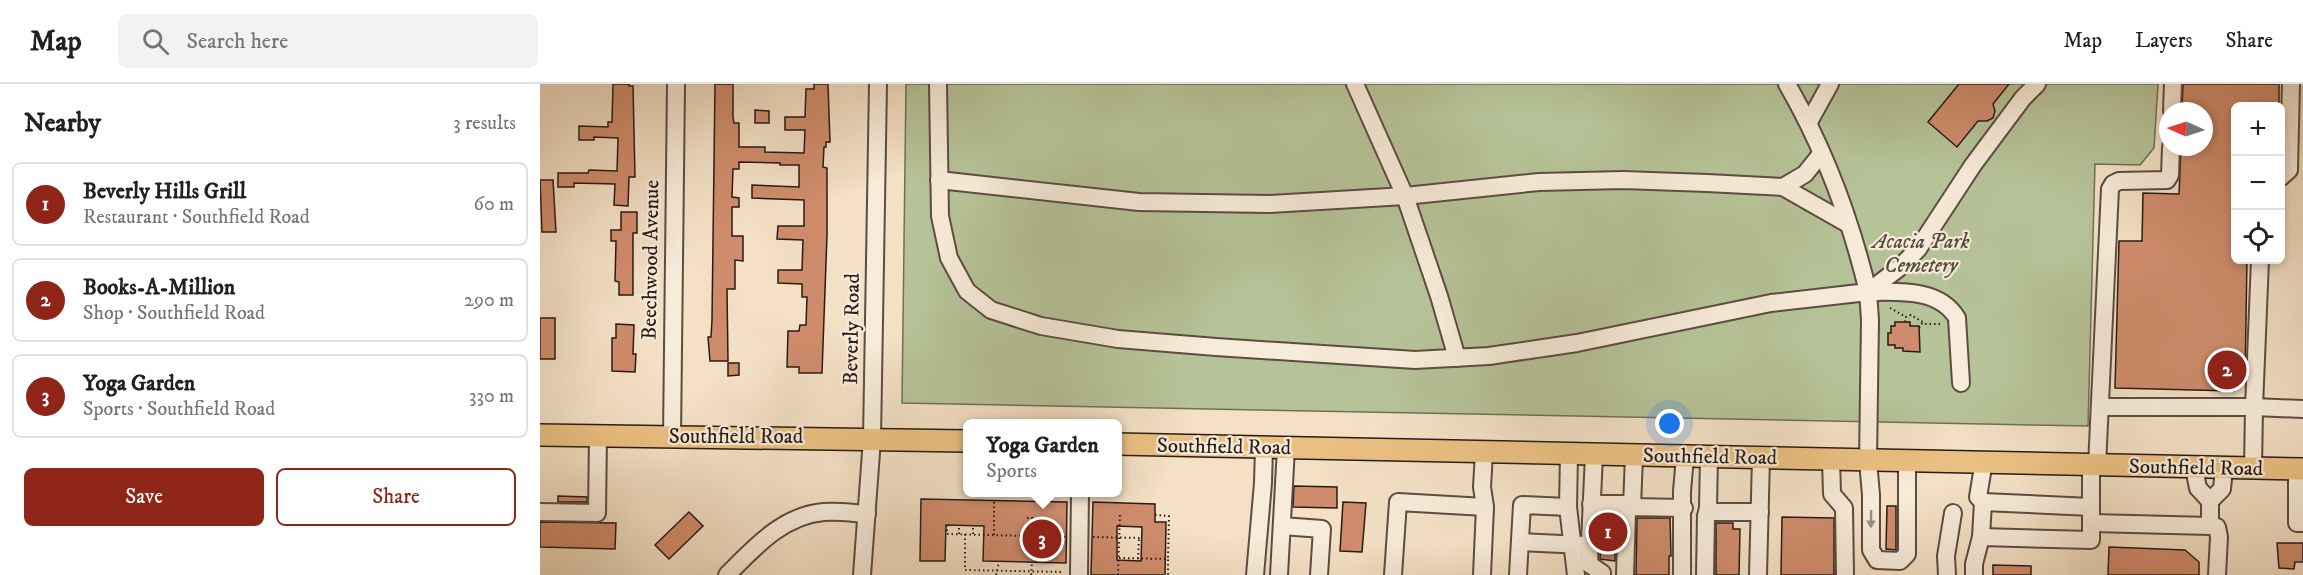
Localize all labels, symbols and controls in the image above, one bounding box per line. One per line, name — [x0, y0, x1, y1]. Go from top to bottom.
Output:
search box — [118, 14, 538, 68]
text: Map — [30, 24, 82, 59]
icon: search — [139, 25, 172, 58]
text: Search here — [187, 28, 288, 55]
text: Map — [2063, 28, 2102, 54]
text: Layers — [2135, 28, 2193, 54]
text: Share — [2226, 28, 2273, 54]
north arrow — [2159, 102, 2213, 156]
map controls — [2231, 102, 2285, 264]
button: + — [2231, 102, 2285, 156]
text: Nearby — [24, 107, 101, 140]
text: 3 results — [453, 111, 516, 136]
button: − — [2231, 156, 2285, 210]
text: Beverly Hills Grill — [83, 178, 246, 205]
street label: Beechwood Avenue — [637, 180, 665, 340]
text: 1 — [42, 192, 49, 217]
text: 60 m — [474, 192, 514, 217]
text: Restaurant · Southfield Road — [83, 205, 310, 230]
button: locate — [2231, 210, 2285, 264]
park label: Acacia Park Cemetery — [1871, 229, 1970, 279]
street label: Beverly Road — [838, 272, 866, 385]
text: Books-A-Million — [83, 274, 235, 301]
text: 2 — [41, 288, 50, 313]
text: 290 m — [464, 288, 514, 313]
text: Shop · Southfield Road — [83, 301, 265, 326]
pin: 2 — [2208, 348, 2246, 392]
text: Yoga Garden — [83, 370, 195, 397]
text: 3 — [42, 384, 49, 409]
text: 330 m — [469, 384, 514, 409]
text: Sports · Southfield Road — [83, 397, 275, 422]
your location — [1655, 409, 1684, 438]
popup — [963, 419, 1122, 497]
street label: Southfield Road — [669, 424, 804, 450]
text: Yoga Garden — [986, 432, 1099, 459]
street label: Southfield Road — [1157, 433, 1292, 461]
street label: Southfield Road — [1643, 443, 1778, 471]
street label: Southfield Road — [2129, 454, 2264, 482]
text: Sports — [986, 459, 1037, 484]
button: Save — [24, 468, 264, 526]
button: Share — [276, 468, 516, 526]
one-way arrow — [1866, 509, 1876, 528]
pin: 1 — [1588, 510, 1628, 554]
pin: 3 — [1022, 516, 1062, 562]

